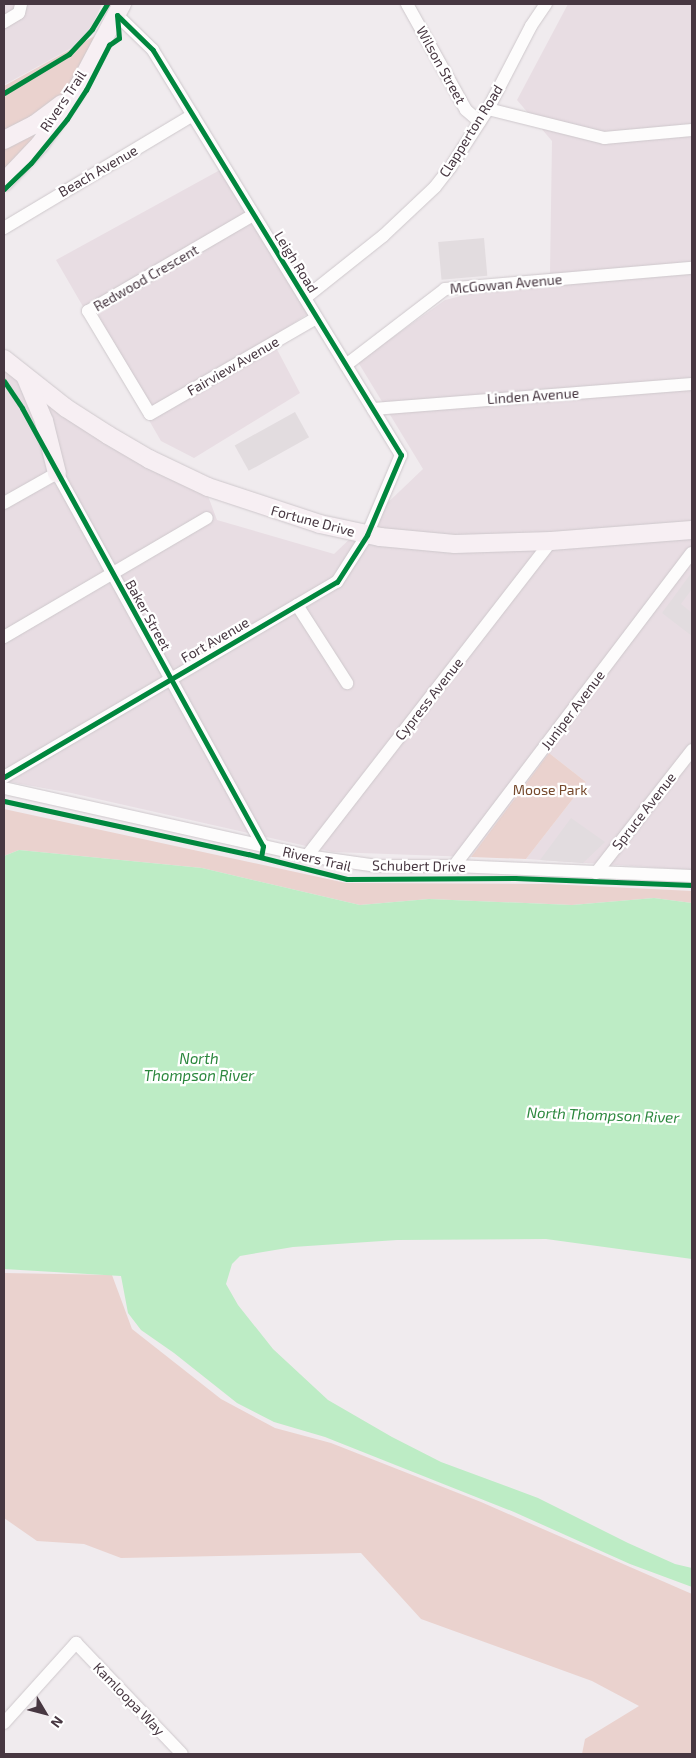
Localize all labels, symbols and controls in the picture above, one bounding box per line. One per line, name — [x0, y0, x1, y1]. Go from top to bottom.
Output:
street label: Wilson Street — [413, 23, 469, 107]
street label: Rivers Trail — [36, 67, 90, 135]
street label: Clapperton Road — [436, 82, 506, 180]
street label: Beach Avenue — [55, 142, 141, 200]
street label: Leigh Road — [270, 228, 322, 296]
street label: Redwood Crescent — [91, 241, 201, 315]
street label: McGowan Avenue — [449, 271, 563, 297]
street label: Fairview Avenue — [184, 333, 282, 399]
street label: Linden Avenue — [486, 384, 580, 408]
street label: Fortune Drive — [269, 502, 357, 540]
street label: Baker Street — [122, 577, 174, 653]
street label: Fort Avenue — [178, 614, 252, 666]
street label: Cypress Avenue — [391, 654, 467, 744]
street label: Juniper Avenue — [538, 667, 608, 753]
street label: Spruce Avenue — [608, 769, 680, 853]
park label: Moose Park — [513, 782, 587, 798]
street label: Rivers Trail — [281, 843, 353, 875]
street label: Schubert Drive — [372, 857, 466, 875]
water label: North Thompson River — [144, 1049, 254, 1084]
water label: North Thompson River — [526, 1103, 680, 1127]
street label: Kamloopa Way — [90, 1659, 168, 1739]
north arrow — [20, 1688, 70, 1738]
text: N — [48, 1713, 67, 1731]

